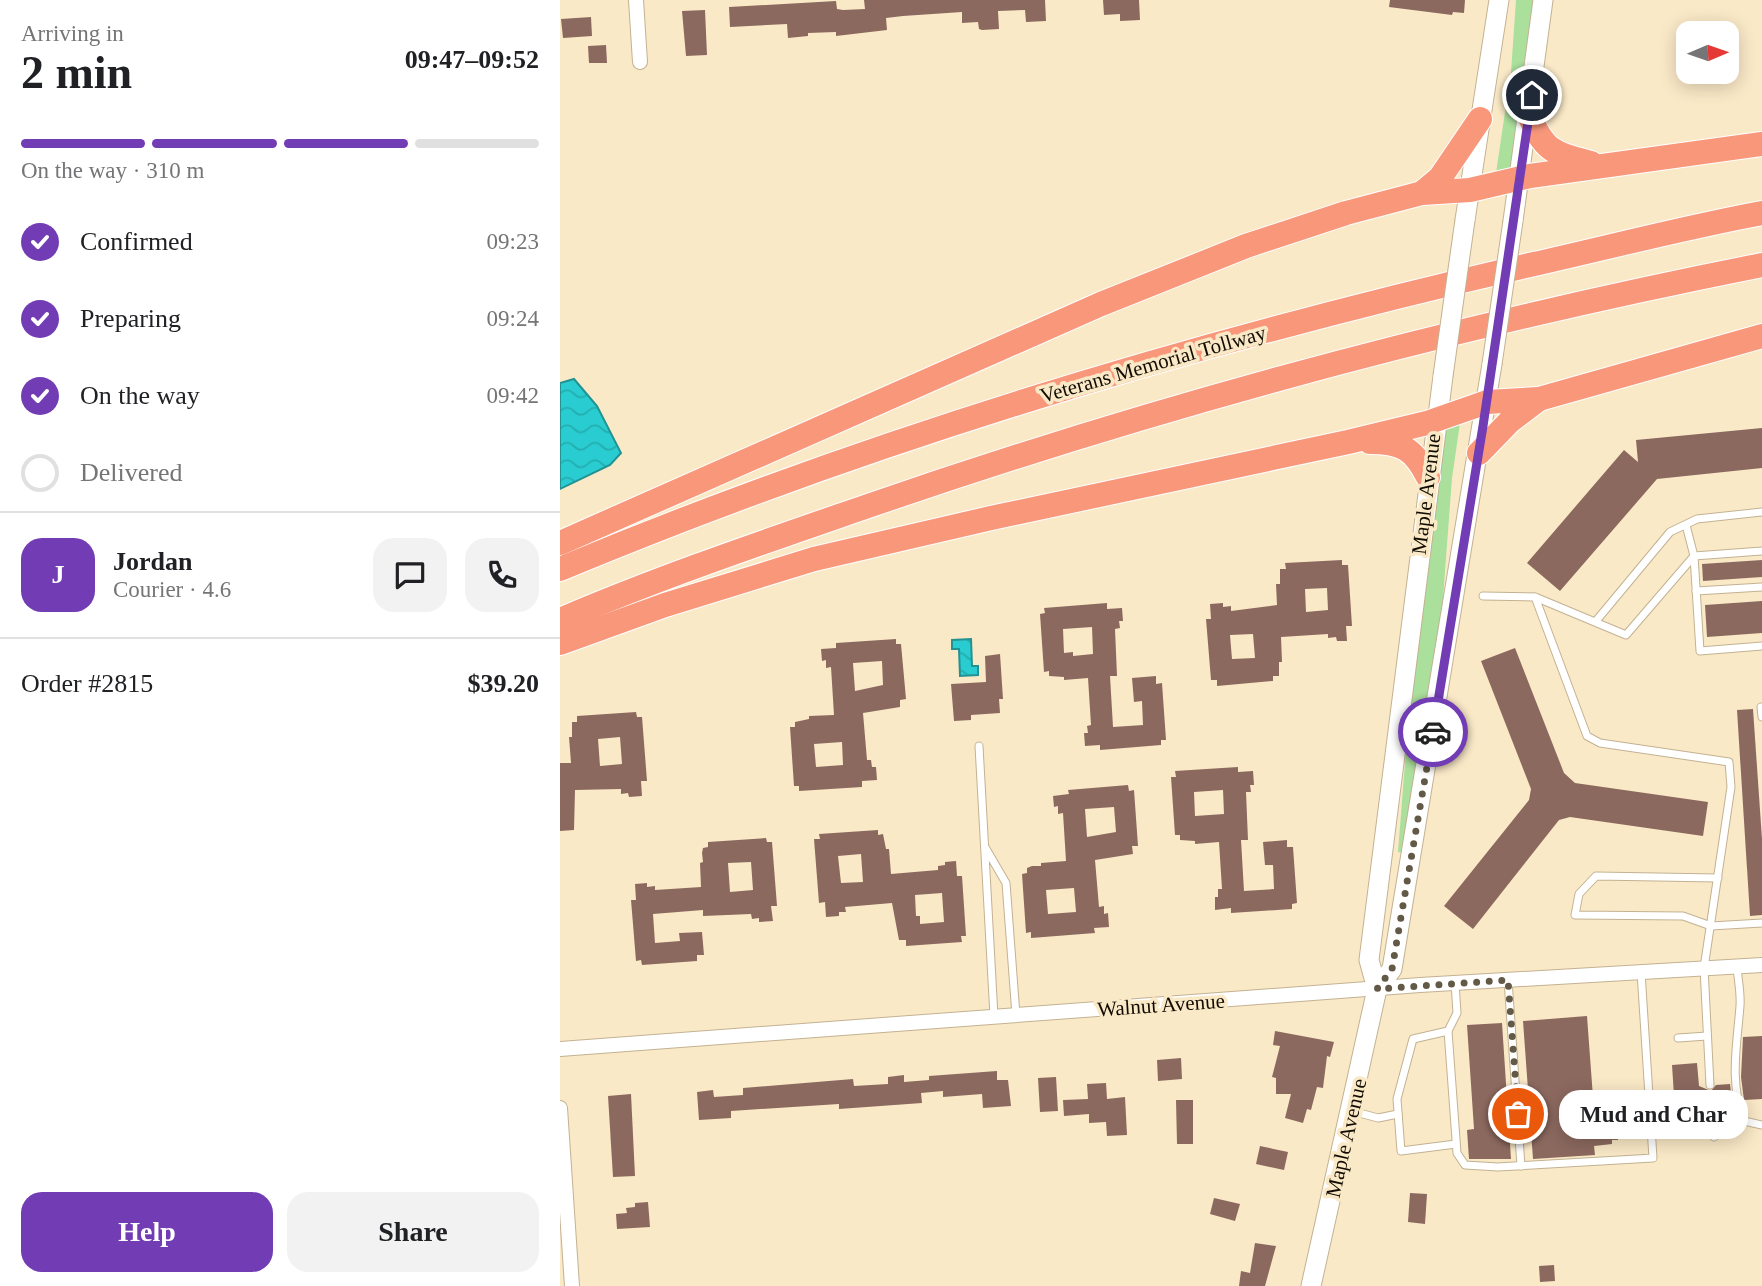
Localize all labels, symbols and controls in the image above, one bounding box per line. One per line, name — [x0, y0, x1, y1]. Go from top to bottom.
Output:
text: Arriving in — [21, 21, 124, 46]
north arrow — [1676, 21, 1740, 84]
map controls — [1676, 21, 1739, 84]
text: 09:47–09:52 — [405, 45, 539, 74]
text: 2 min — [21, 47, 132, 98]
pin — [1502, 65, 1562, 125]
icon: home — [1513, 76, 1551, 114]
text: On the way · 310 m — [21, 158, 204, 183]
icon: check — [21, 223, 59, 261]
text: Confirmed — [80, 227, 193, 256]
text: 09:23 — [487, 229, 539, 254]
icon: check — [21, 300, 59, 338]
text: Preparing — [80, 304, 181, 333]
text: 09:24 — [487, 306, 539, 331]
street label: Veterans Memorial Tollway — [1037, 320, 1269, 408]
icon: check — [21, 377, 59, 415]
text: On the way — [80, 381, 200, 410]
text: 09:42 — [487, 383, 539, 408]
street label: Maple Avenue — [1407, 432, 1445, 556]
text: Delivered — [80, 458, 183, 487]
button: chat — [373, 538, 447, 612]
button: phone — [465, 538, 539, 612]
text: Jordan — [113, 547, 192, 576]
text: J — [52, 560, 65, 589]
text: Courier · 4.6 — [113, 577, 231, 602]
text: Order #2815 — [21, 669, 153, 698]
text: $39.20 — [468, 669, 539, 698]
courier — [1398, 697, 1468, 767]
icon: car — [1414, 713, 1452, 751]
street label: Walnut Avenue — [1096, 989, 1226, 1021]
street label: Maple Avenue — [1321, 1076, 1371, 1200]
pin — [1488, 1084, 1548, 1144]
callout: Mud and Char — [1560, 1090, 1749, 1138]
icon: bag — [1499, 1095, 1537, 1133]
text: Mud and Char — [1580, 1102, 1727, 1127]
button: Help — [21, 1192, 273, 1272]
button: Share — [287, 1192, 539, 1272]

